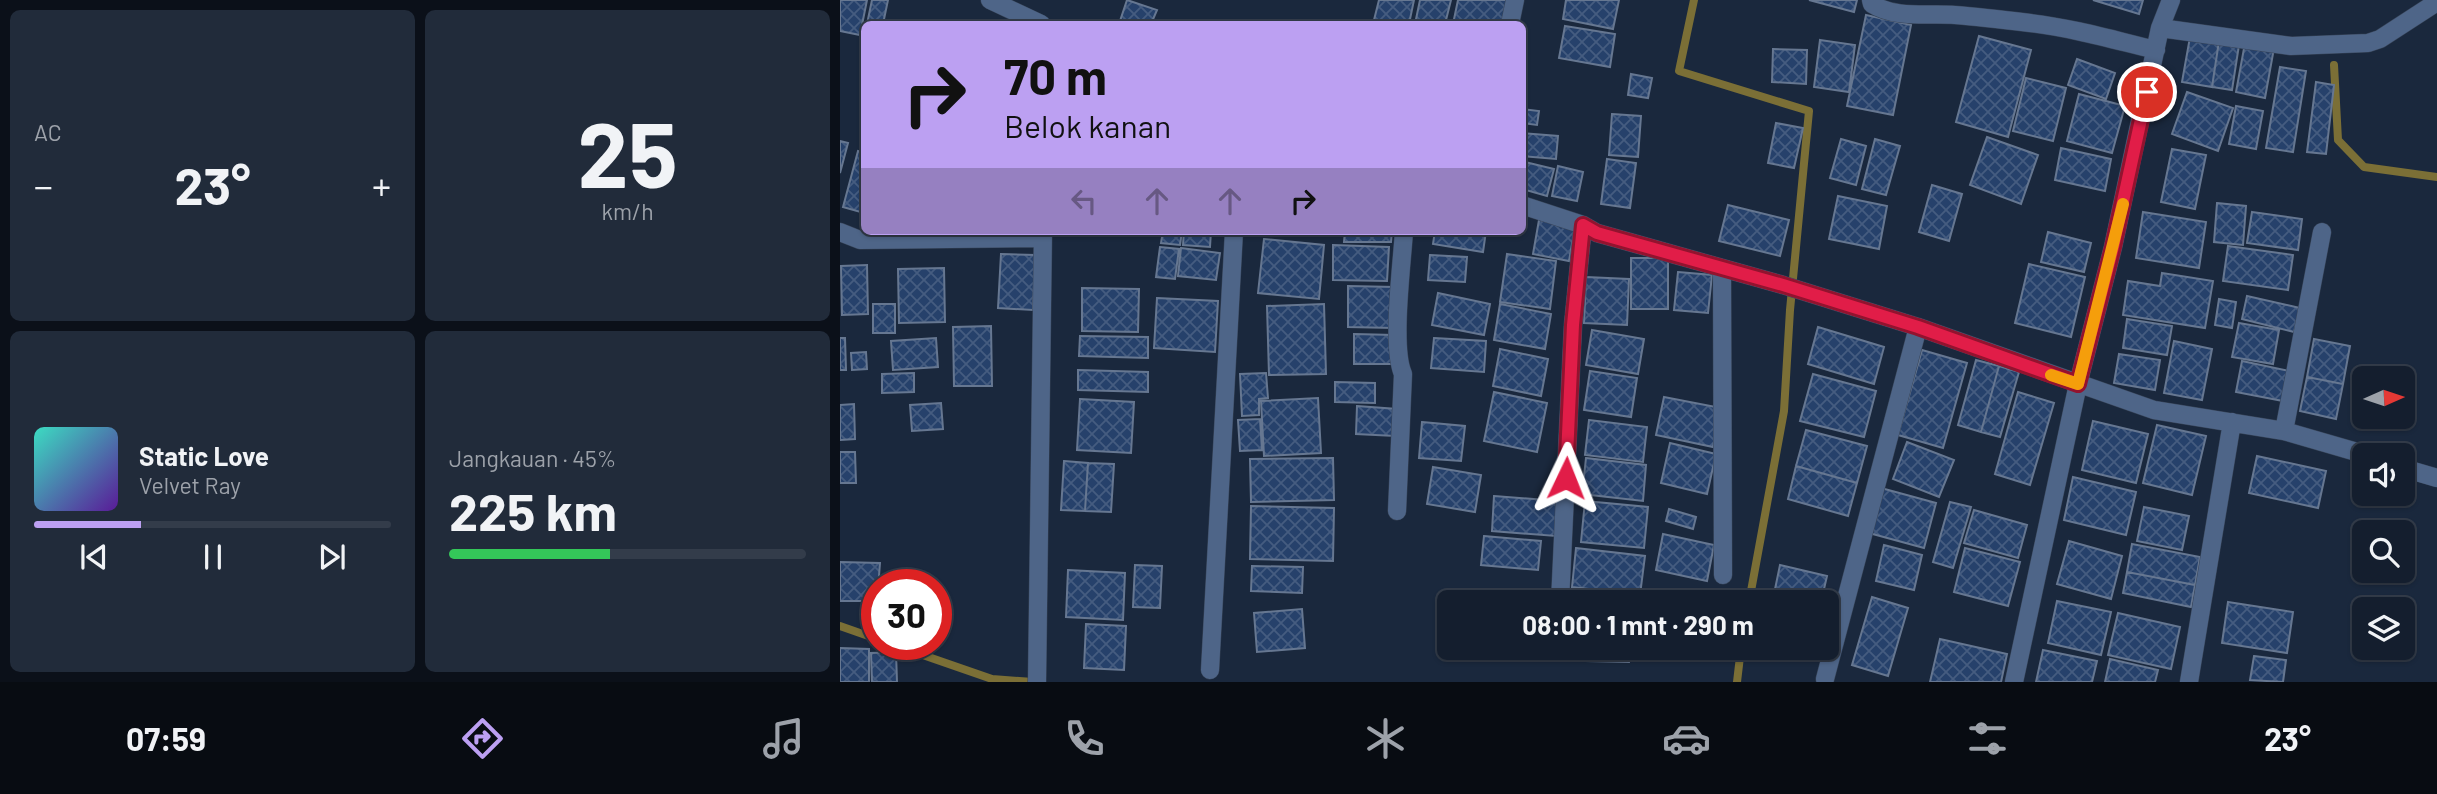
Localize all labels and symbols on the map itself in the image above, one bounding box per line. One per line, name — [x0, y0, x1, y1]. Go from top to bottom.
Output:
pin — [2117, 62, 2177, 122]
north arrow — [2352, 366, 2415, 429]
position arrow — [1529, 441, 1603, 515]
speed limit sign: 30 — [861, 569, 952, 660]

